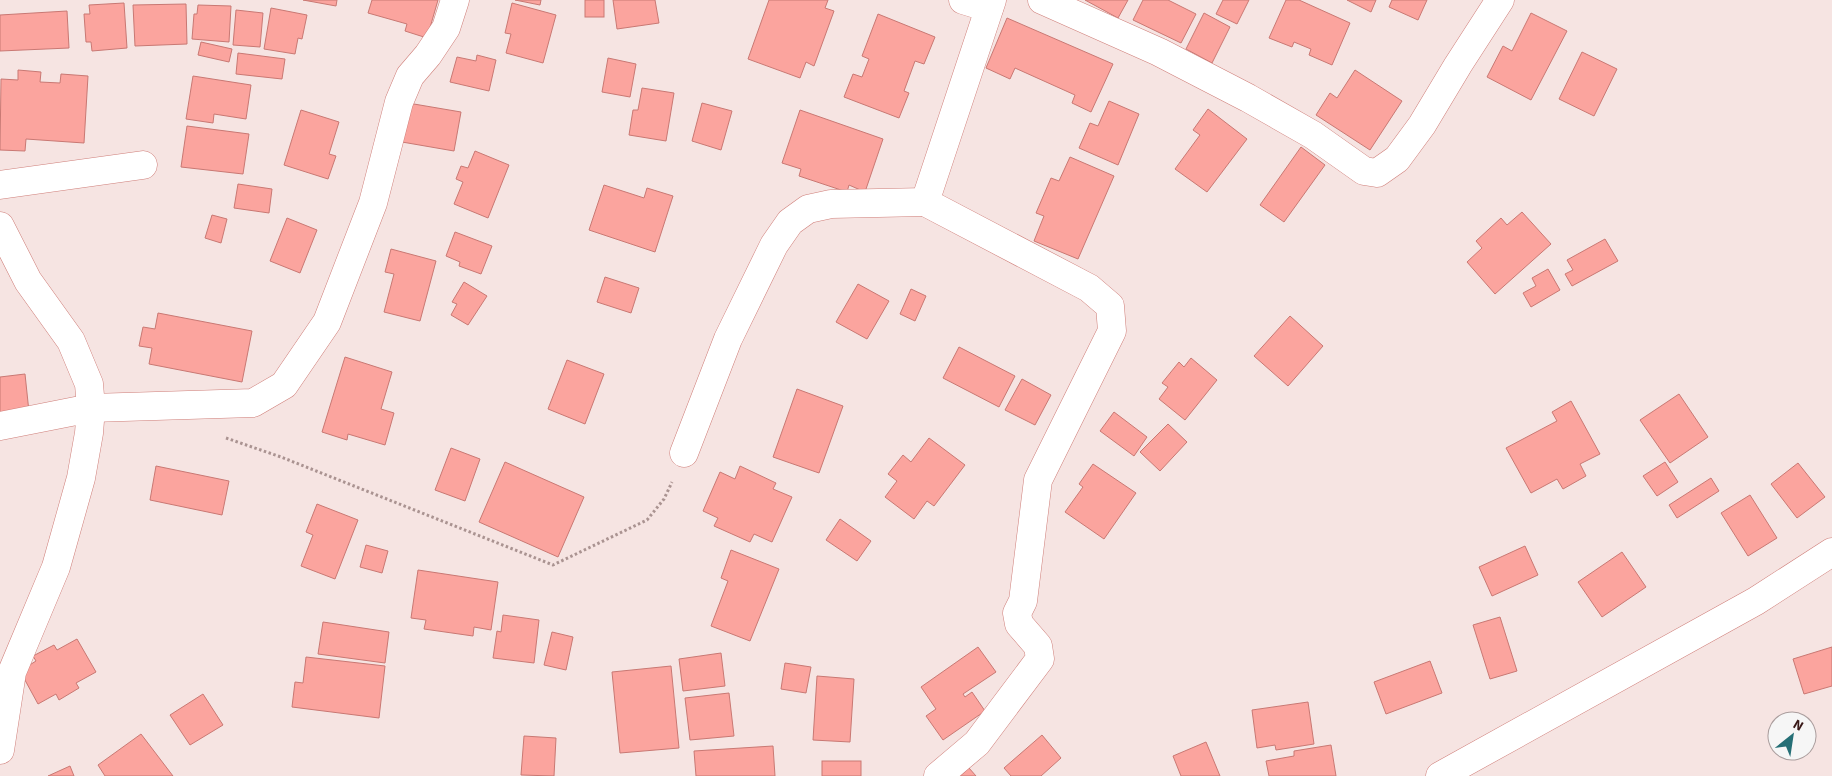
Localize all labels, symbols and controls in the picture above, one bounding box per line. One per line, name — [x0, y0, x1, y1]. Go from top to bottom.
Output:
north arrow — [1767, 711, 1817, 761]
text: N — [1789, 715, 1807, 737]

